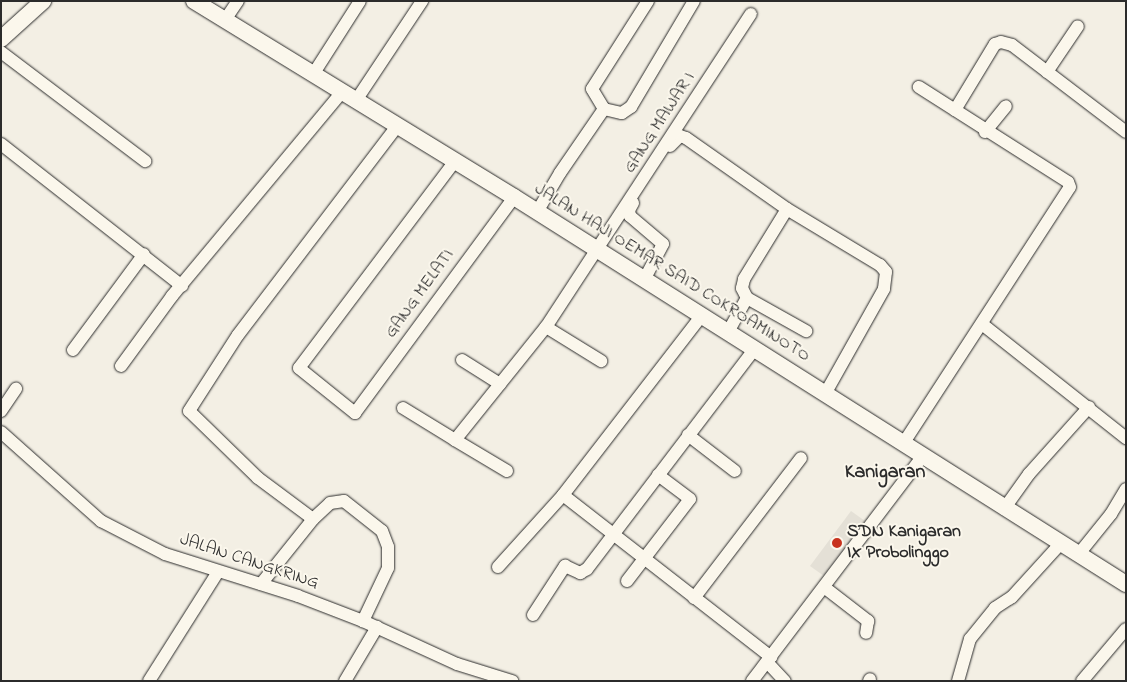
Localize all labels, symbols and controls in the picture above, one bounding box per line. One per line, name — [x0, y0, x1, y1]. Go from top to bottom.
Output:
street label: GANG MAWAR I — [619, 68, 701, 178]
street label: JALAN HAJI OEMAR SAID COKROAMINOTO — [530, 179, 814, 367]
street label: GANG MELATI — [381, 245, 459, 343]
district label: Kanigaran — [845, 460, 925, 484]
place label: SDN Kanigaran IX Probolinggo — [847, 522, 961, 564]
street label: JALAN CANGKRING — [177, 529, 321, 595]
marker: SDN Kanigaran IX Probolinggo — [831, 537, 843, 549]

